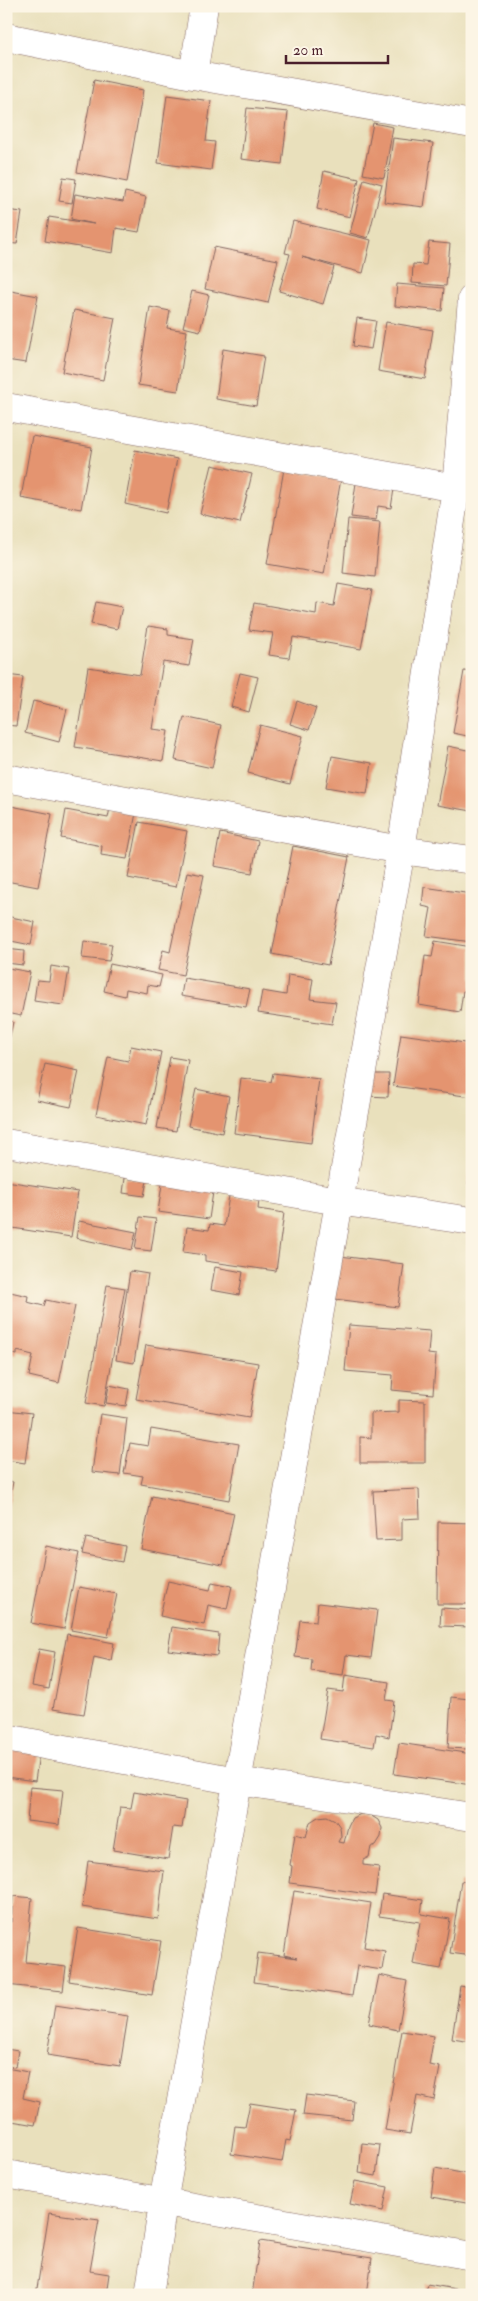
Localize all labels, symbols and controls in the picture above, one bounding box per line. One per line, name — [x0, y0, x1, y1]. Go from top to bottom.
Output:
scale bar — [286, 32, 388, 64]
text: 20 m — [293, 41, 323, 60]

